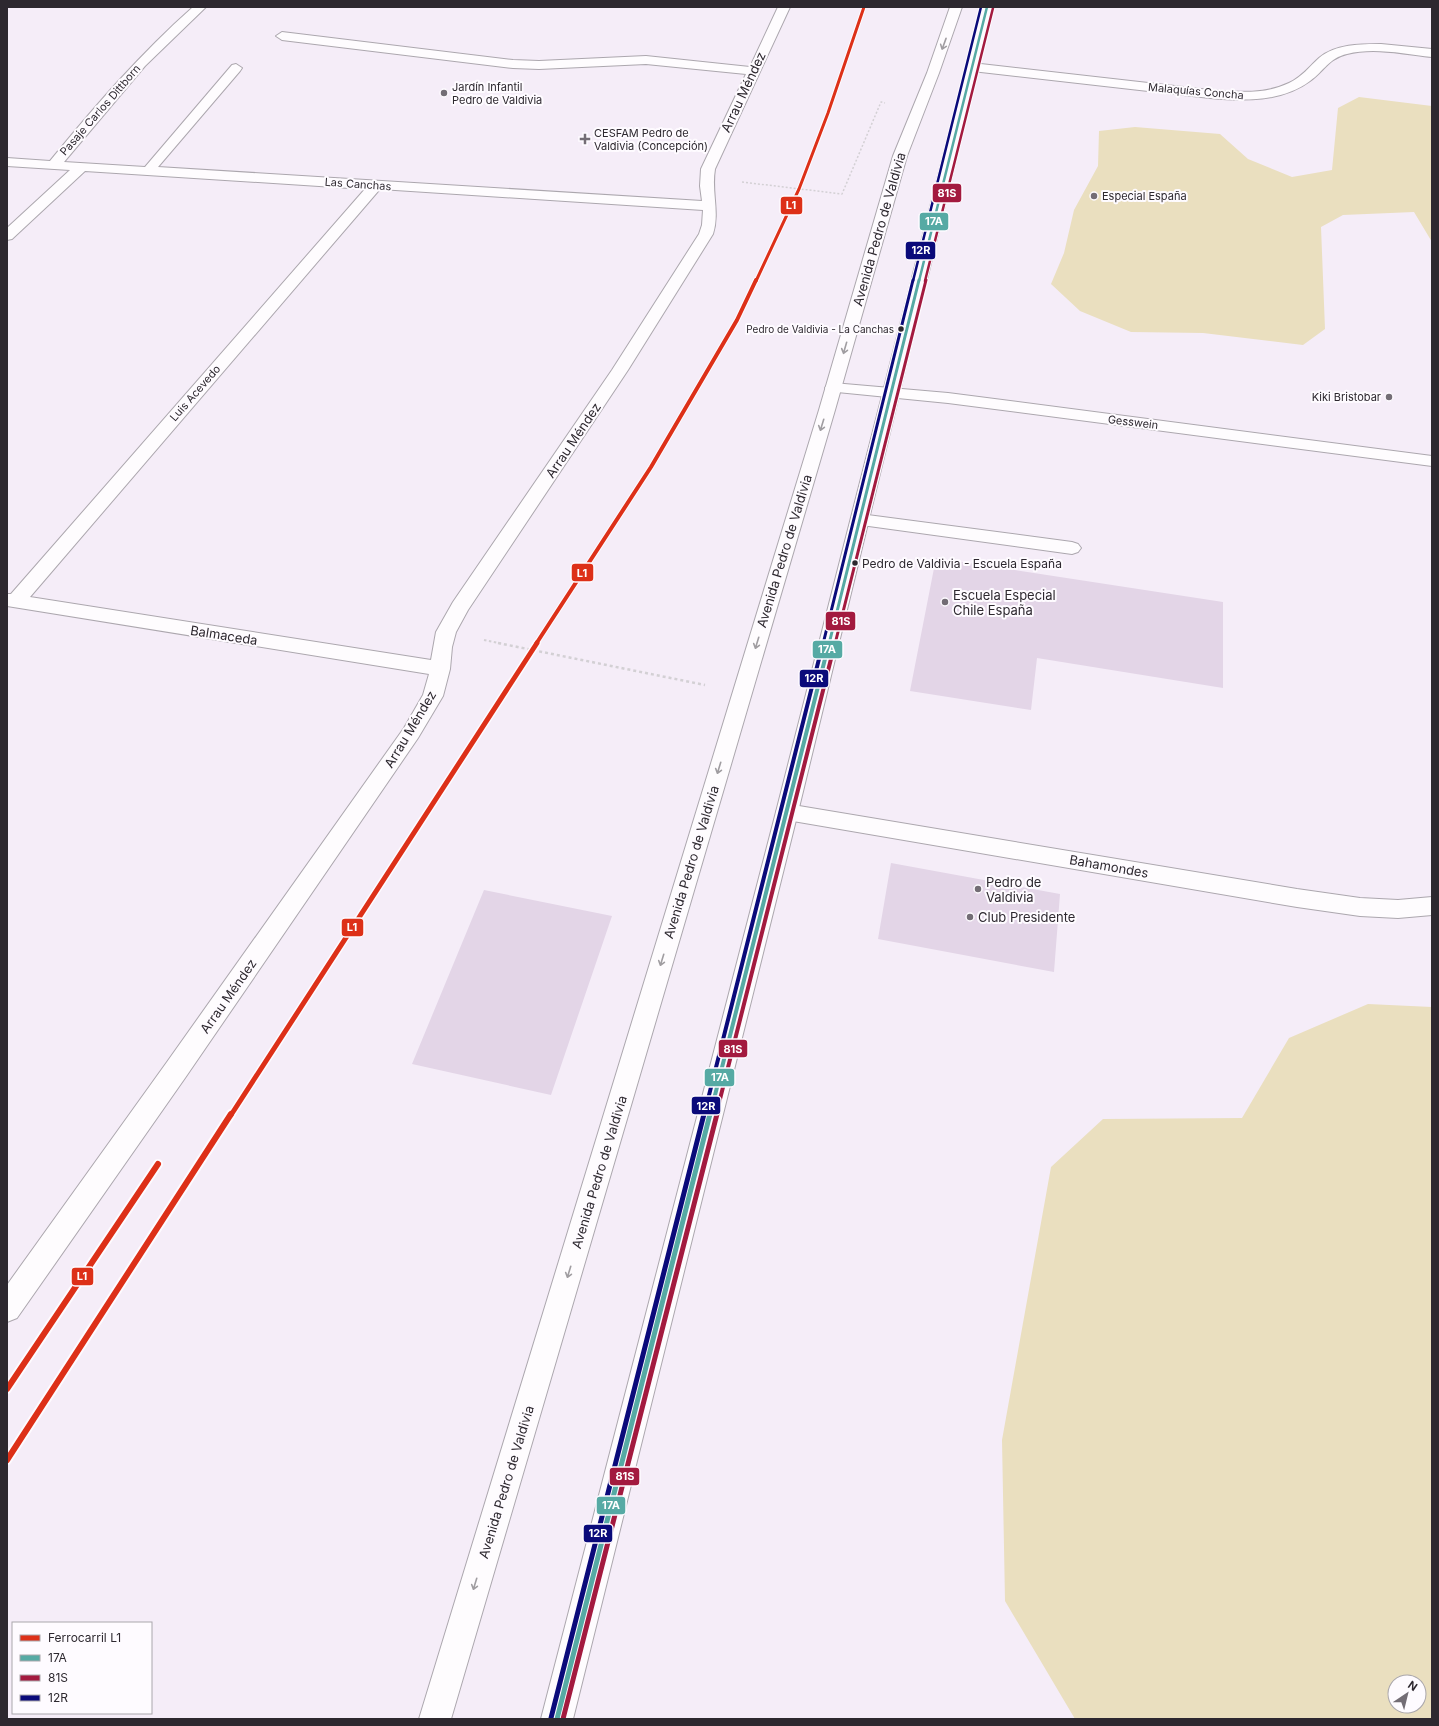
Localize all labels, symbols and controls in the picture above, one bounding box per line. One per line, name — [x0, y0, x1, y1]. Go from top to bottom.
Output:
one-way arrow — [940, 37, 947, 50]
street label: Arrau Méndez — [717, 49, 769, 135]
street label: Pasaje Carlos Dittborn — [57, 62, 143, 158]
place label: Jardín Infantil Pedro de Valdivia — [452, 80, 542, 107]
street label: Malaquías Concha — [1148, 80, 1244, 102]
marker: Jardín Infantil Pedro de Valdivia — [439, 88, 449, 98]
place label: CESFAM Pedro de Valdivia (Concepción) — [594, 126, 708, 153]
marker: CESFAM Pedro de Valdivia (Concepción) — [579, 133, 591, 145]
street label: Avenida Pedro de Valdivia — [849, 150, 909, 308]
street label: Las Canchas — [324, 175, 392, 193]
line badge: 81S — [932, 183, 962, 203]
text: 81S — [937, 186, 957, 200]
place label: Especial España — [1102, 189, 1187, 203]
marker: Especial España — [1089, 191, 1099, 201]
line badge: L1 — [780, 196, 803, 215]
text: L1 — [786, 198, 796, 212]
line badge: 17A — [919, 212, 949, 231]
text: 17A — [925, 214, 943, 228]
line badge: 12R — [905, 241, 936, 260]
text: 12R — [912, 243, 930, 257]
place label: Pedro de Valdivia - La Canchas — [746, 323, 894, 335]
marker: Pedro de Valdivia - La Canchas — [896, 324, 906, 334]
one-way arrow — [840, 341, 848, 354]
street label: Luis Acevedo — [167, 362, 224, 424]
place label: Kiki Bristobar — [1312, 390, 1381, 404]
marker: Kiki Bristobar — [1384, 392, 1394, 402]
street label: Arrau Méndez — [542, 399, 604, 481]
street label: Gesswein — [1107, 412, 1159, 432]
one-way arrow — [818, 418, 825, 431]
street label: Avenida Pedro de Valdivia — [753, 473, 815, 629]
place label: Pedro de Valdivia - Escuela España — [862, 556, 1062, 571]
marker: Pedro de Valdivia - Escuela España — [850, 558, 860, 568]
line badge: L1 — [571, 563, 594, 582]
text: L1 — [577, 566, 587, 580]
place label: Escuela Especial Chile España — [953, 587, 1056, 618]
marker: Escuela Especial Chile España — [940, 597, 950, 607]
line badge: 81S — [825, 611, 856, 631]
text: 81S — [831, 614, 851, 628]
street label: Balmaceda — [189, 622, 259, 648]
one-way arrow — [753, 637, 760, 650]
line badge: 17A — [812, 640, 843, 659]
text: 17A — [818, 642, 836, 656]
line badge: 12R — [799, 669, 829, 688]
text: 12R — [805, 671, 823, 685]
street label: Arrau Méndez — [381, 688, 439, 770]
one-way arrow — [715, 761, 722, 774]
street label: Avenida Pedro de Valdivia — [660, 784, 722, 940]
street label: Bahamondes — [1068, 851, 1150, 881]
place label: Pedro de Valdivia — [986, 874, 1041, 905]
marker: Pedro de Valdivia — [973, 884, 983, 894]
place label: Club Presidente — [978, 909, 1075, 925]
marker: Club Presidente — [965, 912, 975, 922]
line badge: L1 — [341, 918, 364, 937]
text: L1 — [347, 920, 357, 934]
one-way arrow — [658, 953, 665, 966]
street label: Arrau Méndez — [196, 956, 260, 1036]
line badge: 81S — [718, 1039, 748, 1058]
text: 81S — [723, 1042, 743, 1056]
line badge: 17A — [704, 1068, 735, 1087]
text: 17A — [711, 1070, 729, 1084]
street label: Avenida Pedro de Valdivia — [568, 1094, 630, 1250]
line badge: 12R — [691, 1096, 721, 1115]
text: 12R — [697, 1099, 715, 1113]
one-way arrow — [565, 1265, 572, 1278]
line badge: L1 — [71, 1267, 94, 1286]
text: L1 — [77, 1269, 87, 1283]
street label: Avenida Pedro de Valdivia — [475, 1404, 537, 1560]
line badge: 81S — [609, 1467, 640, 1486]
text: 81S — [615, 1469, 635, 1483]
line badge: 17A — [596, 1496, 626, 1515]
text: 17A — [602, 1498, 620, 1512]
line badge: 12R — [583, 1524, 613, 1543]
text: 12R — [589, 1526, 607, 1540]
one-way arrow — [471, 1578, 478, 1591]
legend — [12, 1622, 152, 1714]
text: Ferrocarril L1 — [48, 1630, 121, 1645]
text: 17A — [48, 1650, 67, 1665]
text: 81S — [48, 1670, 68, 1685]
north arrow — [1387, 1674, 1427, 1714]
text: N — [1405, 1678, 1420, 1694]
text: 12R — [48, 1690, 68, 1705]

